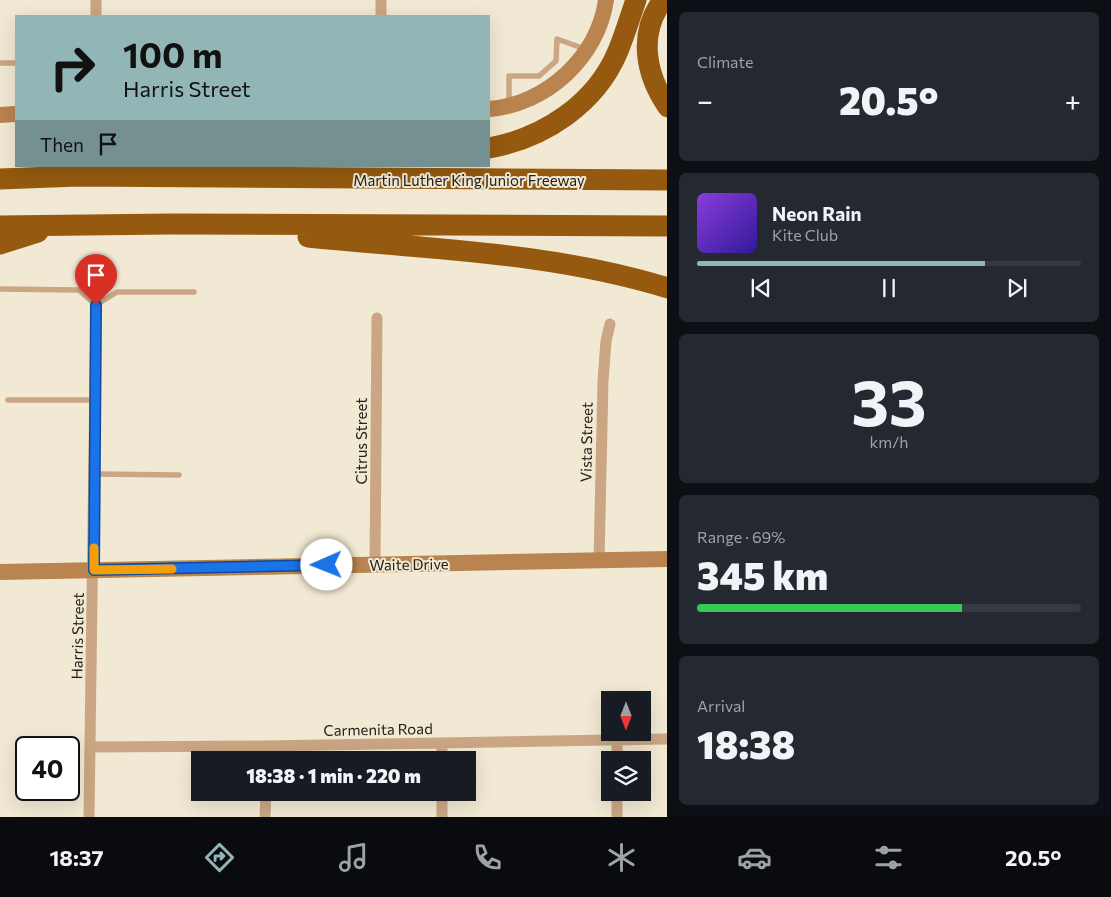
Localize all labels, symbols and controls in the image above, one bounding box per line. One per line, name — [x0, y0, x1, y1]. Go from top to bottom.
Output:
text: 100 m — [123, 32, 223, 75]
icon: right — [40, 35, 105, 100]
text: Climate — [697, 52, 753, 71]
text: Harris Street — [123, 75, 251, 102]
text: 20.5° — [839, 76, 939, 123]
text: − — [697, 83, 713, 117]
text: + — [1065, 83, 1081, 117]
icon: arrive — [94, 130, 122, 158]
text: Then — [40, 133, 84, 156]
street label: Martin Luther King Junior Freeway — [353, 171, 585, 189]
text: Neon Rain — [772, 202, 862, 225]
text: Kite Club — [772, 225, 838, 244]
pin — [75, 254, 117, 305]
icon: arrive — [82, 261, 110, 289]
icon: previous — [747, 274, 775, 302]
icon: pause — [875, 274, 903, 302]
icon: next — [1003, 274, 1031, 302]
text: 33 — [851, 360, 927, 439]
street label: Citrus Street — [352, 398, 370, 484]
street label: Vista Street — [576, 402, 596, 482]
text: km/h — [870, 432, 908, 451]
text: Range · 69% — [697, 527, 785, 546]
position arrow — [300, 538, 352, 590]
text: 345 km — [697, 551, 828, 598]
street label: Waite Drive — [369, 554, 449, 574]
street label: Harris Street — [67, 592, 87, 680]
north arrow — [601, 691, 651, 741]
map controls — [601, 691, 651, 801]
text: Arrival — [697, 696, 745, 715]
street label: Carmenita Road — [323, 719, 433, 739]
text: 18:38 — [697, 720, 795, 767]
speed limit sign: 40 — [15, 736, 80, 801]
button: layers — [601, 751, 651, 801]
text: 18:38 · 1 min · 220 m — [246, 764, 421, 787]
icon: directions — [202, 840, 237, 875]
icon: music — [336, 840, 371, 875]
icon: phone — [470, 840, 505, 875]
icon: climate — [604, 840, 639, 875]
icon: car — [737, 840, 772, 875]
icon: filters — [871, 840, 906, 875]
text: 18:37 — [49, 844, 103, 871]
text: 20.5° — [1005, 844, 1062, 871]

